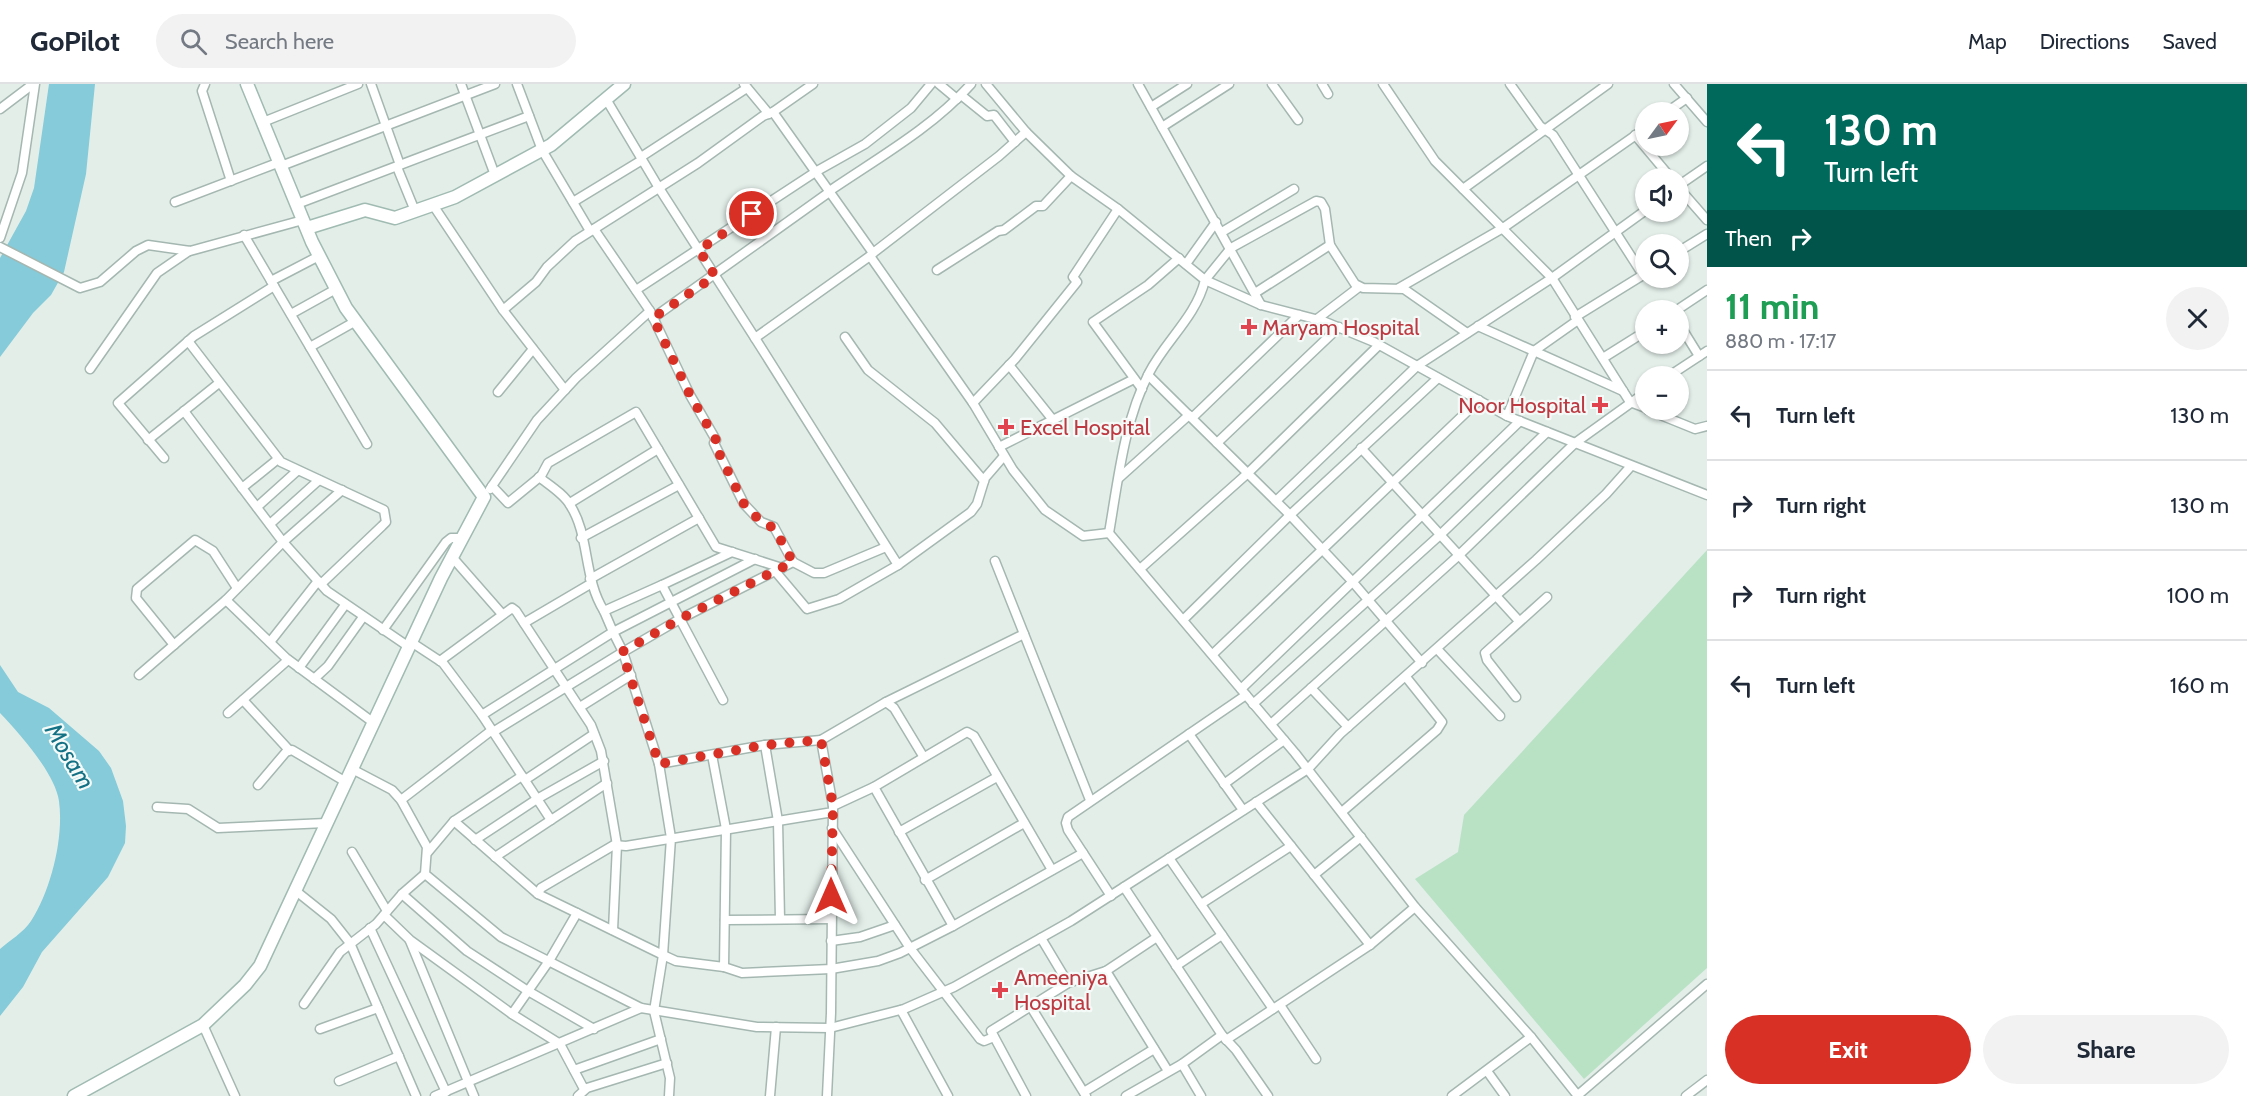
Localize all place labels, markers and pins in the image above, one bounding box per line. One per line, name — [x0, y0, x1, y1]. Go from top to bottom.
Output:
pin — [726, 188, 777, 239]
place label: Maryam Hospital — [1262, 314, 1420, 341]
marker: Maryam Hospital — [1240, 318, 1258, 336]
place label: Noor Hospital — [1458, 392, 1587, 419]
marker: Noor Hospital — [1591, 396, 1609, 414]
place label: Excel Hospital — [1020, 414, 1151, 441]
marker: Excel Hospital — [997, 418, 1015, 436]
place label: Ameeniya Hospital — [1014, 964, 1108, 1016]
marker: Ameeniya Hospital — [991, 981, 1009, 999]

